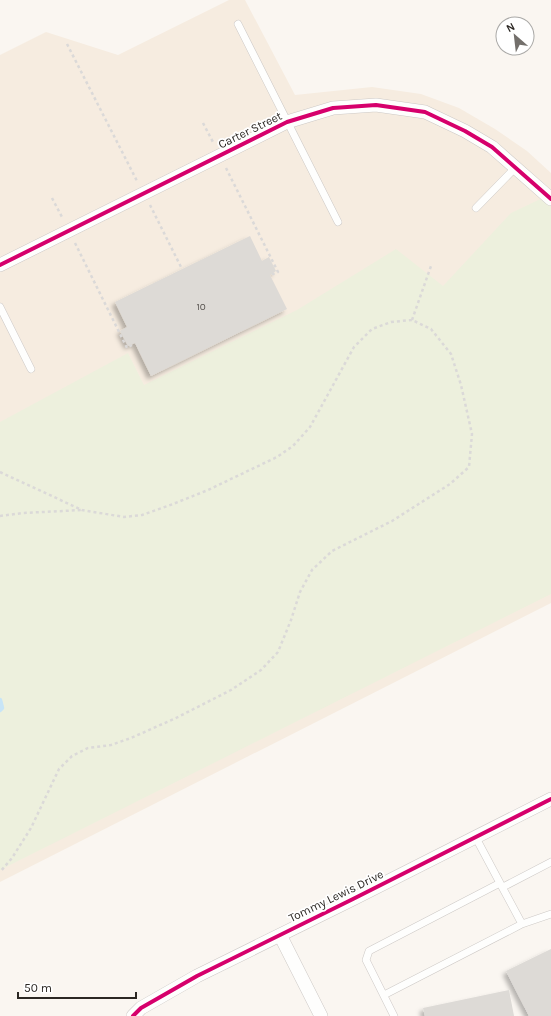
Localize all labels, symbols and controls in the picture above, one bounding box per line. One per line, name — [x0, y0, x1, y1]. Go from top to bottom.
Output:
north arrow — [495, 16, 535, 56]
text: N — [504, 20, 517, 35]
street label: Carter Street — [216, 108, 285, 151]
house number: 10 — [196, 301, 206, 313]
street label: Tommy Lewis Drive — [286, 867, 386, 925]
scale bar — [18, 974, 136, 1000]
text: 50 m — [24, 981, 52, 995]

